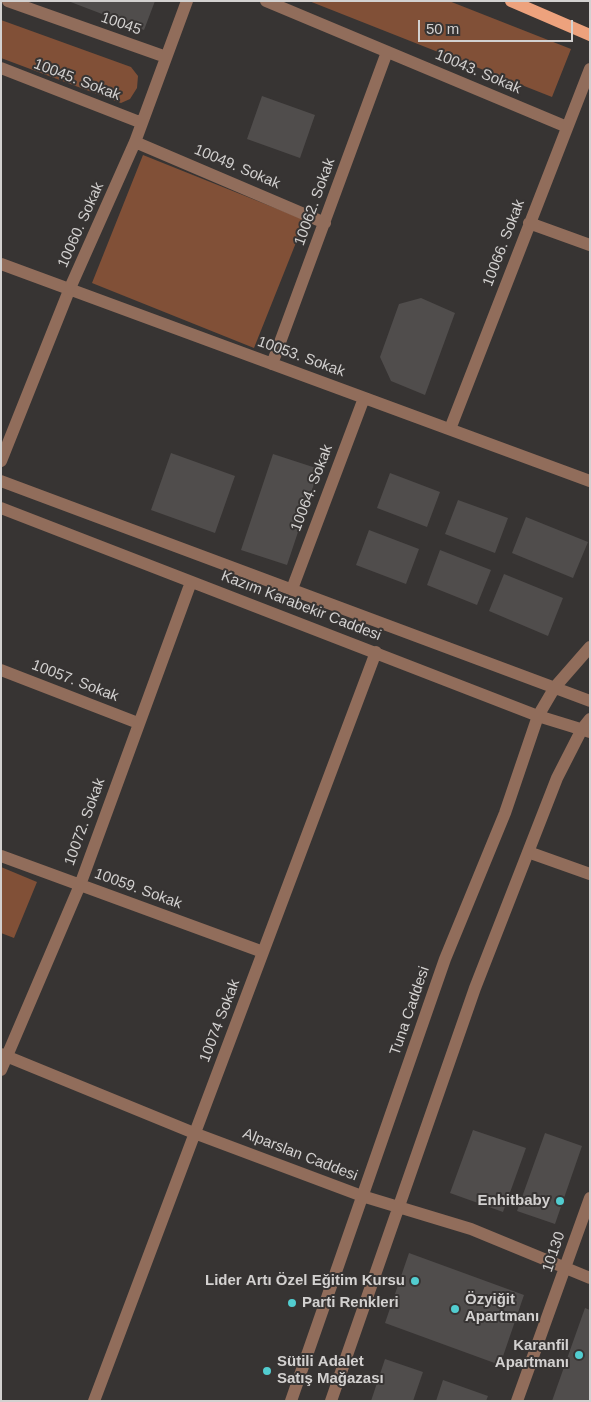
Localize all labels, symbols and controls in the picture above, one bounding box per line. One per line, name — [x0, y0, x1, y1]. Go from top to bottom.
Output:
street label: 10045 — [98, 9, 144, 39]
scale bar — [421, 10, 576, 42]
text: 50 m — [426, 20, 459, 37]
street label: 10043. Sokak — [432, 46, 524, 98]
street label: 10045. Sokak — [31, 55, 123, 105]
street label: 10049. Sokak — [191, 141, 283, 193]
street label: 10062. Sokak — [291, 156, 339, 248]
street label: 10060. Sokak — [54, 179, 108, 271]
street label: 10066. Sokak — [479, 197, 529, 289]
street label: 10053. Sokak — [255, 333, 347, 381]
street label: 10064. Sokak — [287, 442, 337, 534]
street label: Kazım Karabekir Caddesi — [218, 567, 384, 645]
street label: 10057. Sokak — [29, 656, 121, 706]
street label: 10072. Sokak — [61, 776, 109, 868]
street label: 10059. Sokak — [92, 865, 184, 913]
street label: Tuna Caddesi — [386, 964, 434, 1058]
street label: 10074 Sokak — [196, 977, 244, 1065]
street label: Alparslan Caddesi — [240, 1125, 360, 1185]
place label: Enhitbaby — [477, 1192, 550, 1210]
marker: Enhitbaby — [554, 1195, 566, 1207]
street label: 10130 — [539, 1229, 569, 1275]
place label: Lider Artı Özel Eğitim Kursu — [205, 1272, 405, 1290]
marker: Lider Artı Özel Eğitim Kursu — [409, 1275, 421, 1287]
place label: Özyiğit Apartmanı — [465, 1291, 539, 1326]
place label: Parti Renkleri — [302, 1294, 399, 1312]
marker: Parti Renkleri — [286, 1297, 298, 1309]
marker: Özyiğit Apartmanı — [449, 1303, 461, 1315]
place label: Karanfil Apartmanı — [495, 1337, 569, 1372]
marker: Karanfil Apartmanı — [573, 1349, 585, 1361]
place label: Sütili Adalet Satış Mağazası — [277, 1353, 384, 1388]
marker: Sütili Adalet Satış Mağazası — [261, 1365, 273, 1377]

